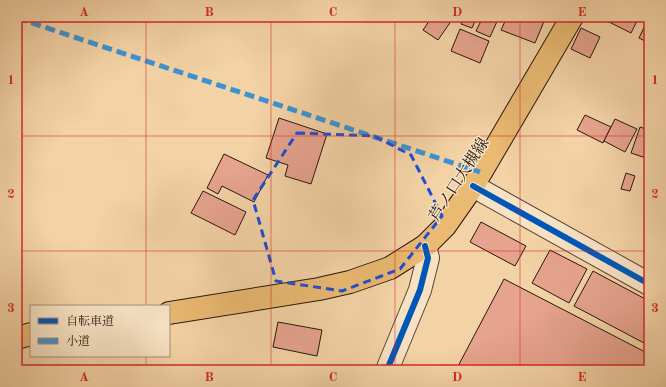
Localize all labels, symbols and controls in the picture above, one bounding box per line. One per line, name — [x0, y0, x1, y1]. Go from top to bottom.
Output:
text: A — [79, 6, 89, 19]
text: B — [204, 6, 214, 19]
text: C — [329, 6, 337, 19]
text: D — [452, 6, 462, 19]
text: E — [578, 6, 587, 19]
text: 1 — [7, 74, 15, 87]
text: 1 — [651, 74, 659, 87]
street label: 芦ノ口大槻線 — [425, 134, 493, 225]
text: 2 — [7, 188, 15, 201]
text: 2 — [651, 188, 659, 201]
text: 3 — [7, 302, 15, 315]
text: 3 — [651, 302, 659, 315]
legend — [30, 305, 170, 357]
text: 自転車道 — [66, 314, 114, 328]
text: 小道 — [66, 334, 90, 348]
text: A — [79, 371, 89, 384]
text: B — [204, 371, 214, 384]
text: C — [329, 371, 337, 384]
text: D — [452, 371, 462, 384]
text: E — [578, 371, 587, 384]

